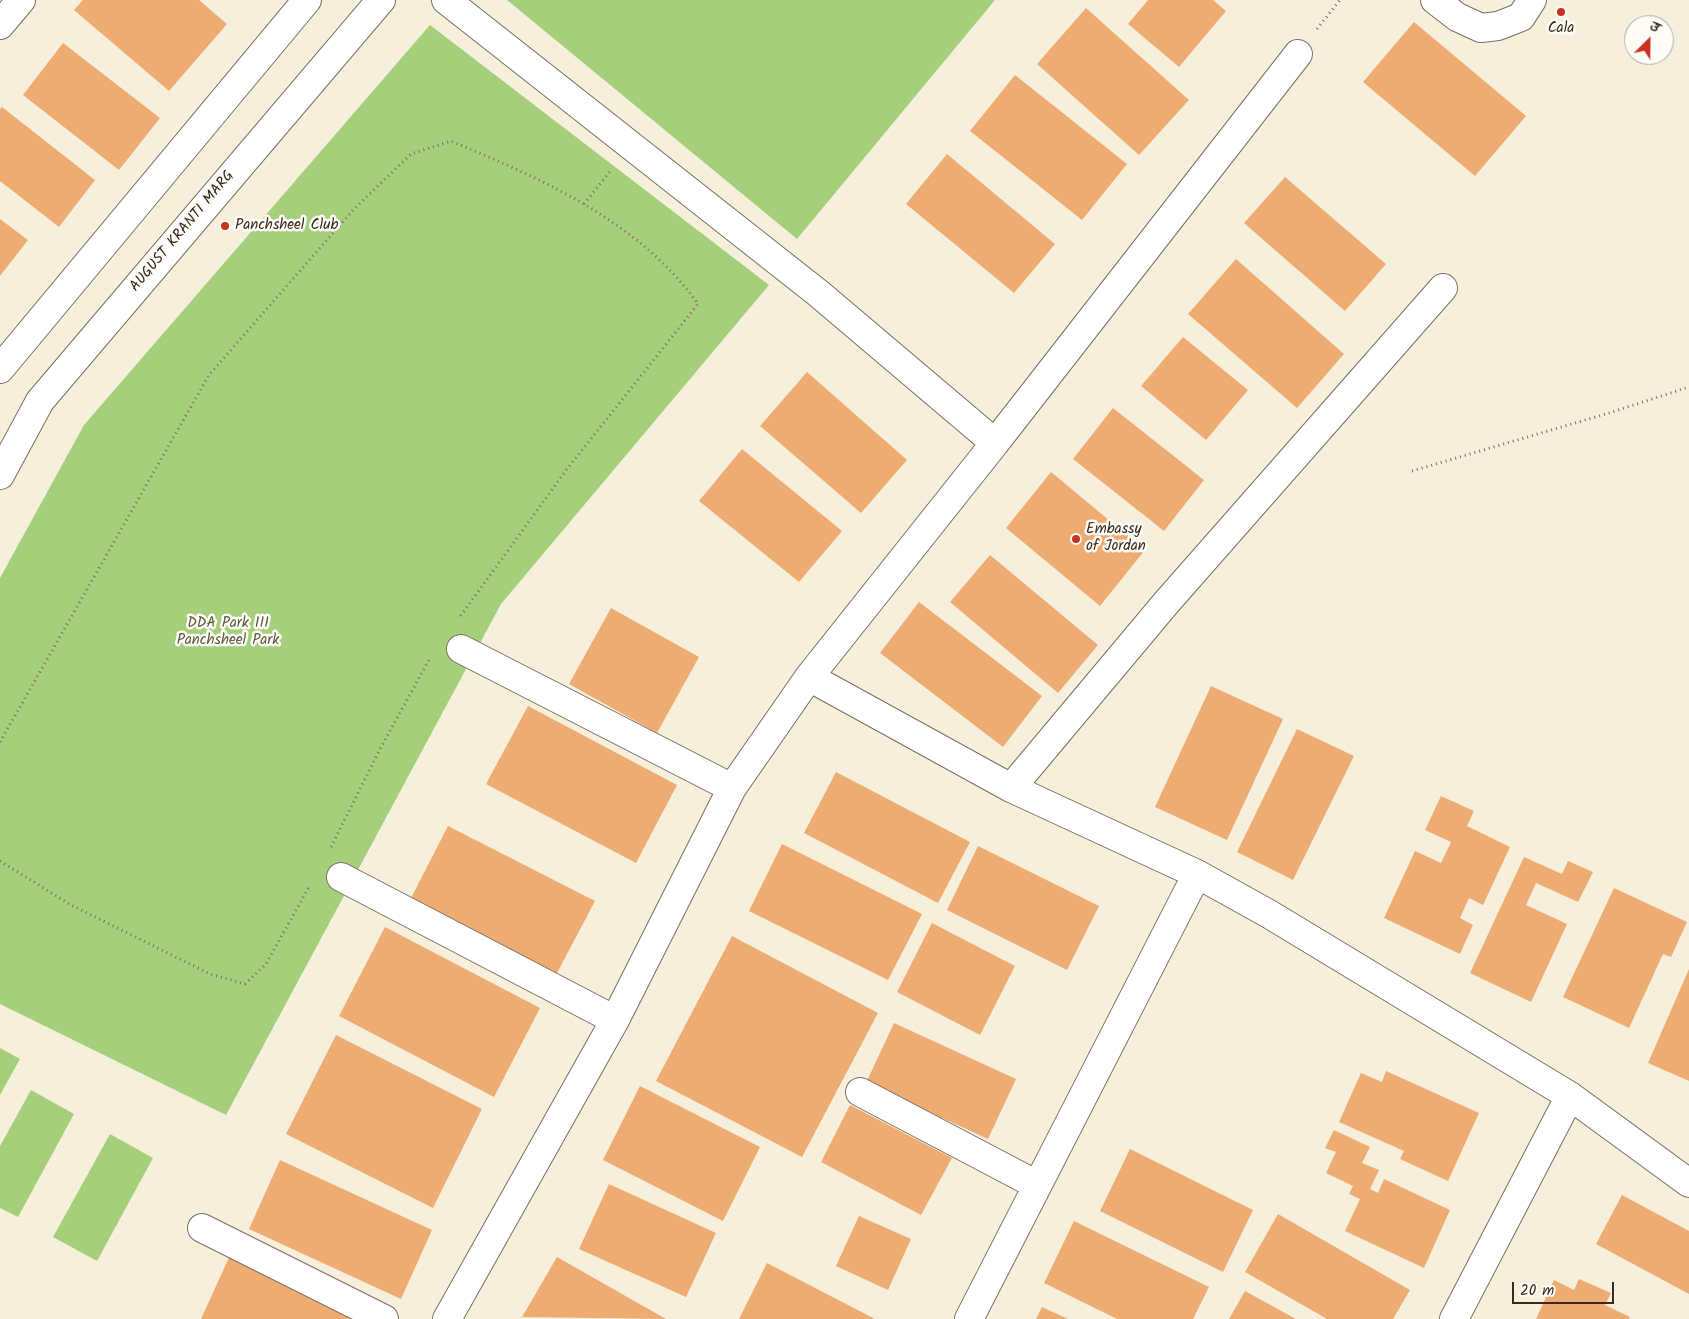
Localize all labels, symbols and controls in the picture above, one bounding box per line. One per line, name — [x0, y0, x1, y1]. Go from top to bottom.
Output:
marker: Cala — [1555, 6, 1567, 18]
north arrow — [1624, 15, 1674, 65]
text: उ — [1646, 15, 1663, 39]
place label: Cala — [1548, 20, 1574, 38]
street label: AUGUST KRANTI MARG — [127, 168, 239, 296]
place label: Panchsheel Club — [235, 217, 338, 235]
marker: Panchsheel Club — [219, 220, 231, 232]
place label: Embassy of Jordan — [1086, 521, 1146, 556]
marker: Embassy of Jordan — [1070, 533, 1082, 545]
park label: DDA Park III Panchsheel Park — [177, 615, 279, 650]
scale bar — [1514, 1272, 1616, 1304]
text: 20 m — [1520, 1279, 1554, 1303]

